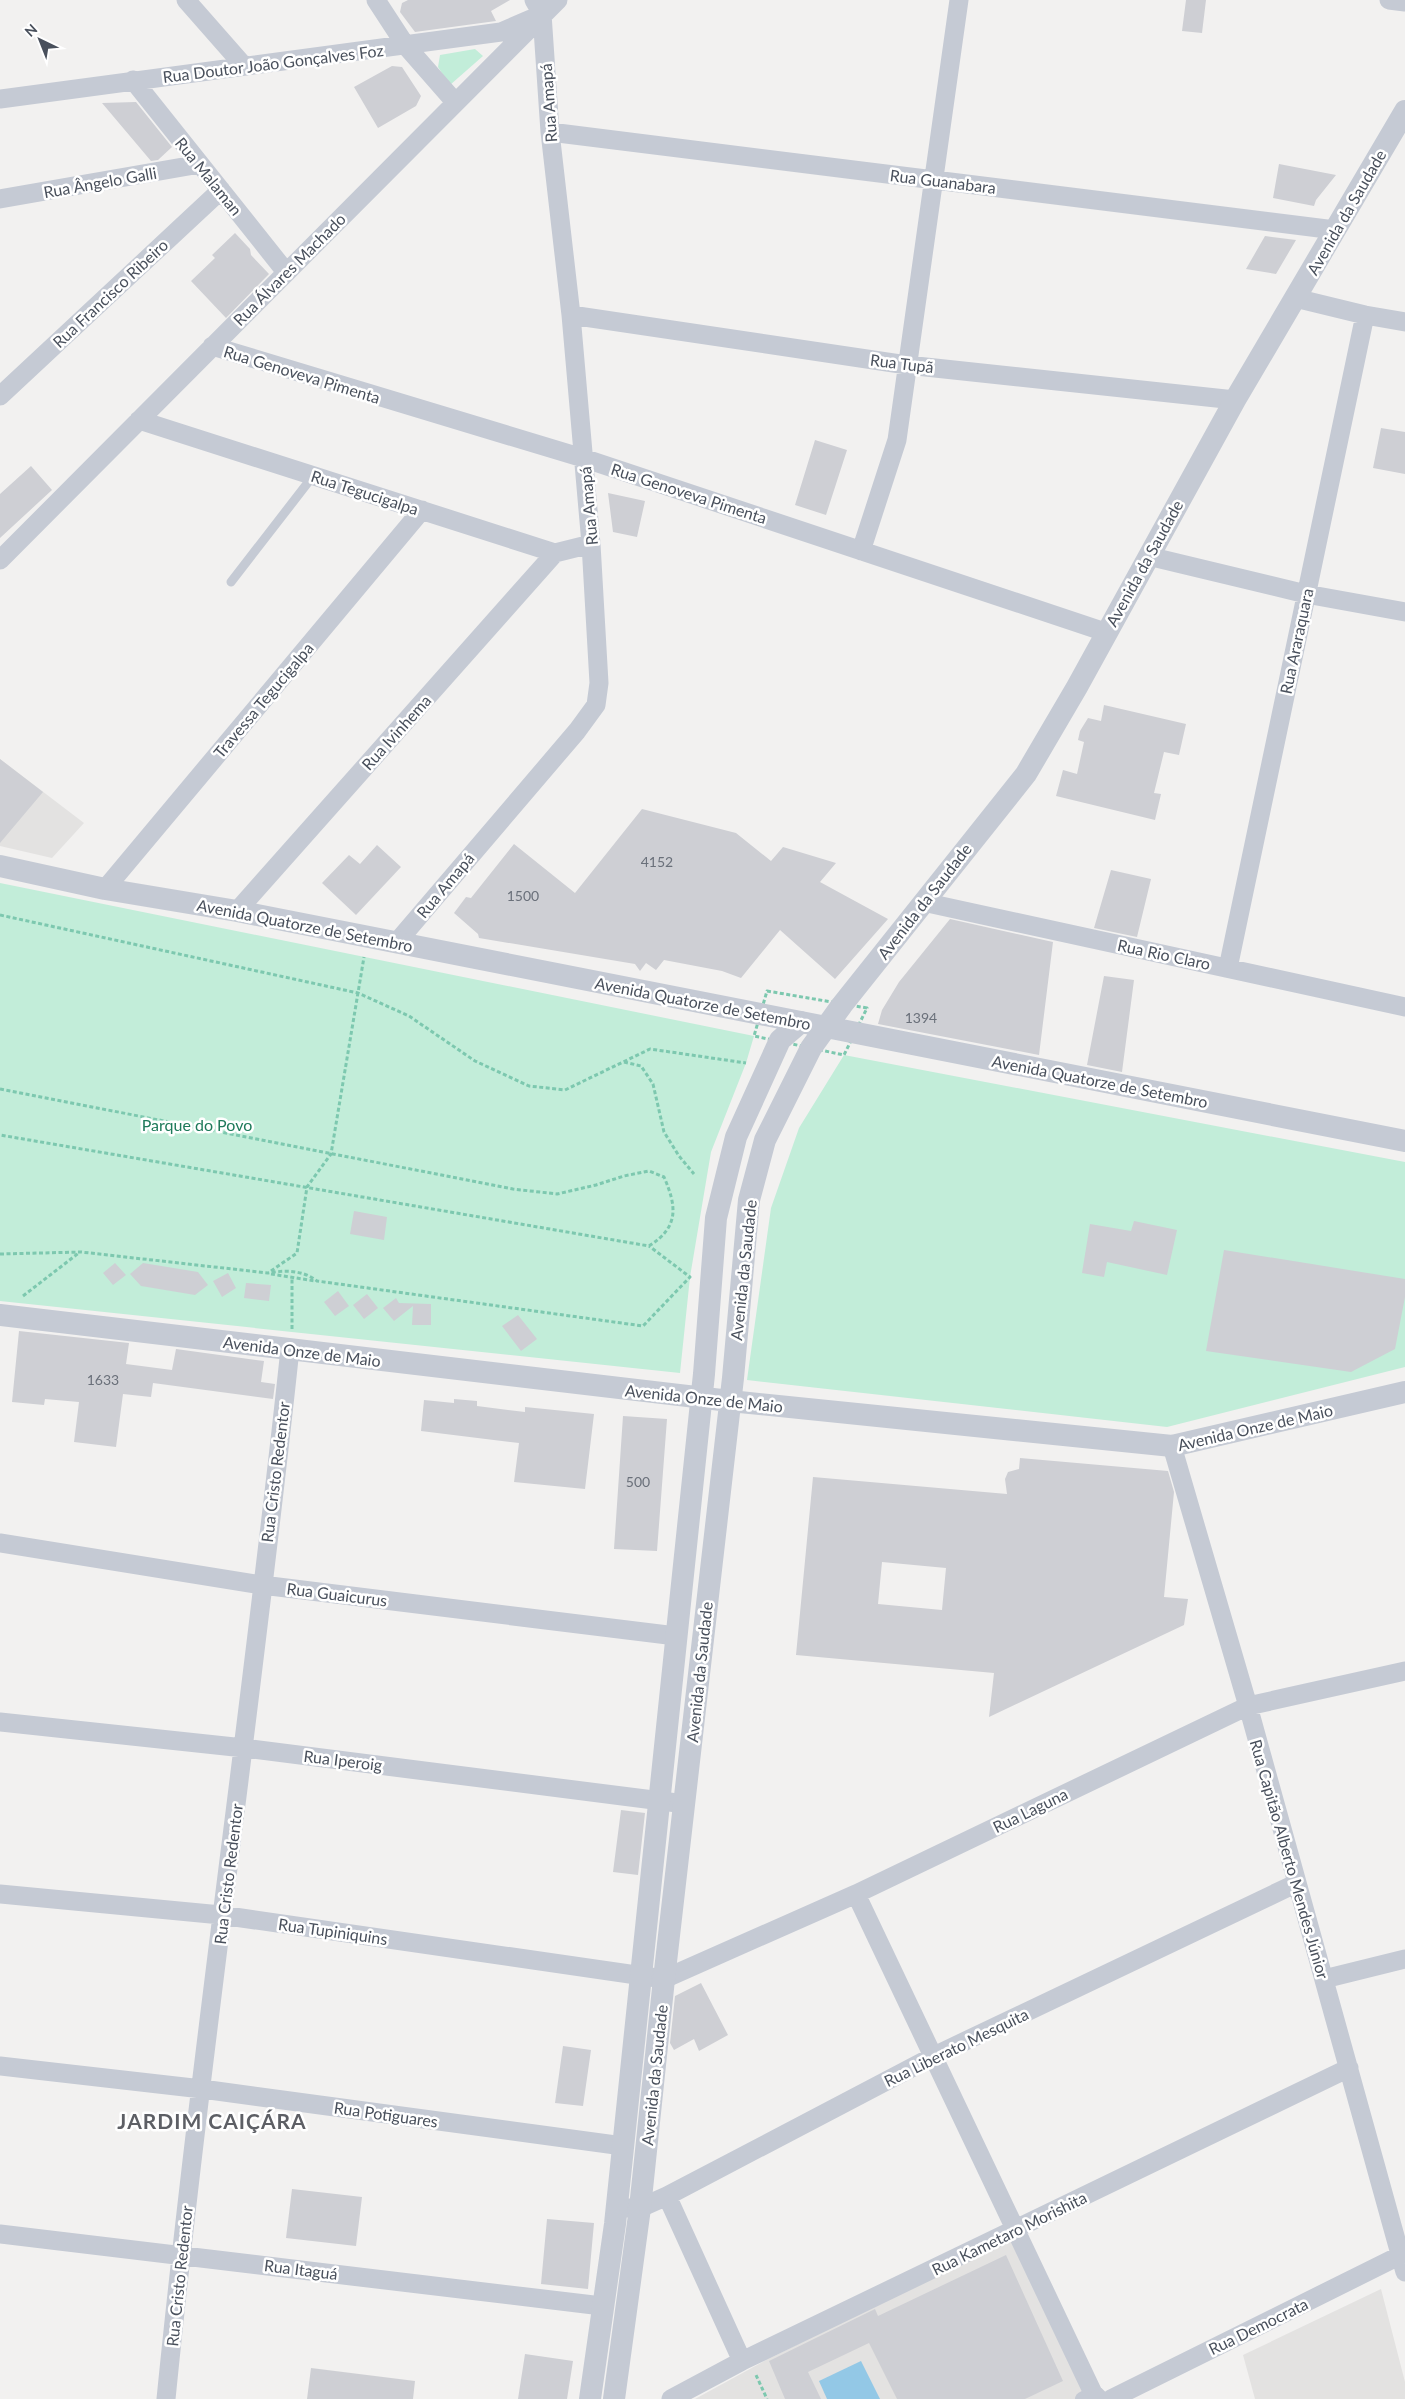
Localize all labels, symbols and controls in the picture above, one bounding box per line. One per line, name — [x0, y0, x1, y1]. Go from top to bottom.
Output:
north arrow — [15, 15, 65, 65]
text: N — [21, 20, 41, 40]
street label: Rua Doutor João Gonçalves Foz — [162, 40, 384, 86]
street label: Rua Amapá — [536, 63, 560, 143]
street label: Rua Malaman — [172, 133, 246, 219]
street label: Avenida da Saudade — [1302, 146, 1390, 278]
street label: Rua Ângelo Galli — [42, 163, 158, 201]
street label: Rua Guanabara — [889, 165, 997, 197]
street label: Rua Álvares Machado — [229, 209, 349, 329]
street label: Rua Francisco Ribeiro — [49, 235, 171, 351]
street label: Rua Genoveva Pimenta — [222, 341, 382, 407]
street label: Rua Tupã — [869, 350, 935, 376]
street label: Rua Genoveva Pimenta — [609, 459, 769, 527]
street label: Rua Tegucigalpa — [309, 466, 421, 518]
street label: Rua Amapá — [575, 466, 601, 546]
street label: Avenida da Saudade — [1101, 497, 1187, 629]
street label: Rua Araraquara — [1276, 586, 1316, 696]
street label: Travessa Tegucigalpa — [209, 638, 317, 762]
street label: Rua Ivinhema — [357, 691, 435, 773]
street label: Avenida da Saudade — [873, 840, 975, 962]
street label: Rua Amapá — [412, 849, 478, 921]
house number: 4152 — [641, 853, 673, 870]
house number: 1500 — [507, 887, 539, 904]
street label: Avenida Quatorze de Setembro — [195, 895, 415, 955]
street label: Rua Rio Claro — [1116, 935, 1212, 973]
street label: Avenida Quatorze de Setembro — [593, 973, 813, 1033]
house number: 1394 — [905, 1009, 937, 1026]
street label: Avenida Quatorze de Setembro — [990, 1051, 1210, 1111]
park label: Parque do Povo — [142, 1115, 252, 1134]
street label: Avenida da Saudade — [726, 1199, 760, 1341]
street label: Avenida Onze de Maio — [222, 1332, 382, 1370]
house number: 1633 — [87, 1371, 119, 1388]
street label: Avenida Onze de Maio — [624, 1380, 784, 1416]
street label: Rua Cristo Redentor — [257, 1400, 293, 1543]
street label: Avenida Onze de Maio — [1176, 1400, 1334, 1454]
house number: 500 — [626, 1473, 650, 1490]
street label: Rua Guaicurus — [286, 1578, 388, 1610]
street label: Avenida da Saudade — [682, 1601, 716, 1743]
street label: Rua Capitão Alberto Mendes Júnior — [1247, 1737, 1333, 1981]
street label: Rua Iperoig — [303, 1746, 383, 1774]
street label: Rua Laguna — [989, 1784, 1071, 1836]
street label: Rua Cristo Redentor — [210, 1802, 246, 1945]
street label: Rua Tupiniquins — [277, 1914, 389, 1948]
street label: Avenida da Saudade — [637, 2004, 671, 2146]
street label: Rua Liberato Mesquita — [881, 2004, 1031, 2090]
street label: Rua Potiguares — [333, 2097, 439, 2131]
district label: JARDIM CAIÇÁRA — [117, 2108, 307, 2133]
street label: Rua Kametaro Morishita — [929, 2187, 1089, 2279]
street label: Rua Cristo Redentor — [162, 2204, 196, 2347]
street label: Rua Itaguá — [263, 2255, 339, 2283]
street label: Rua Democrata — [1205, 2294, 1311, 2358]

